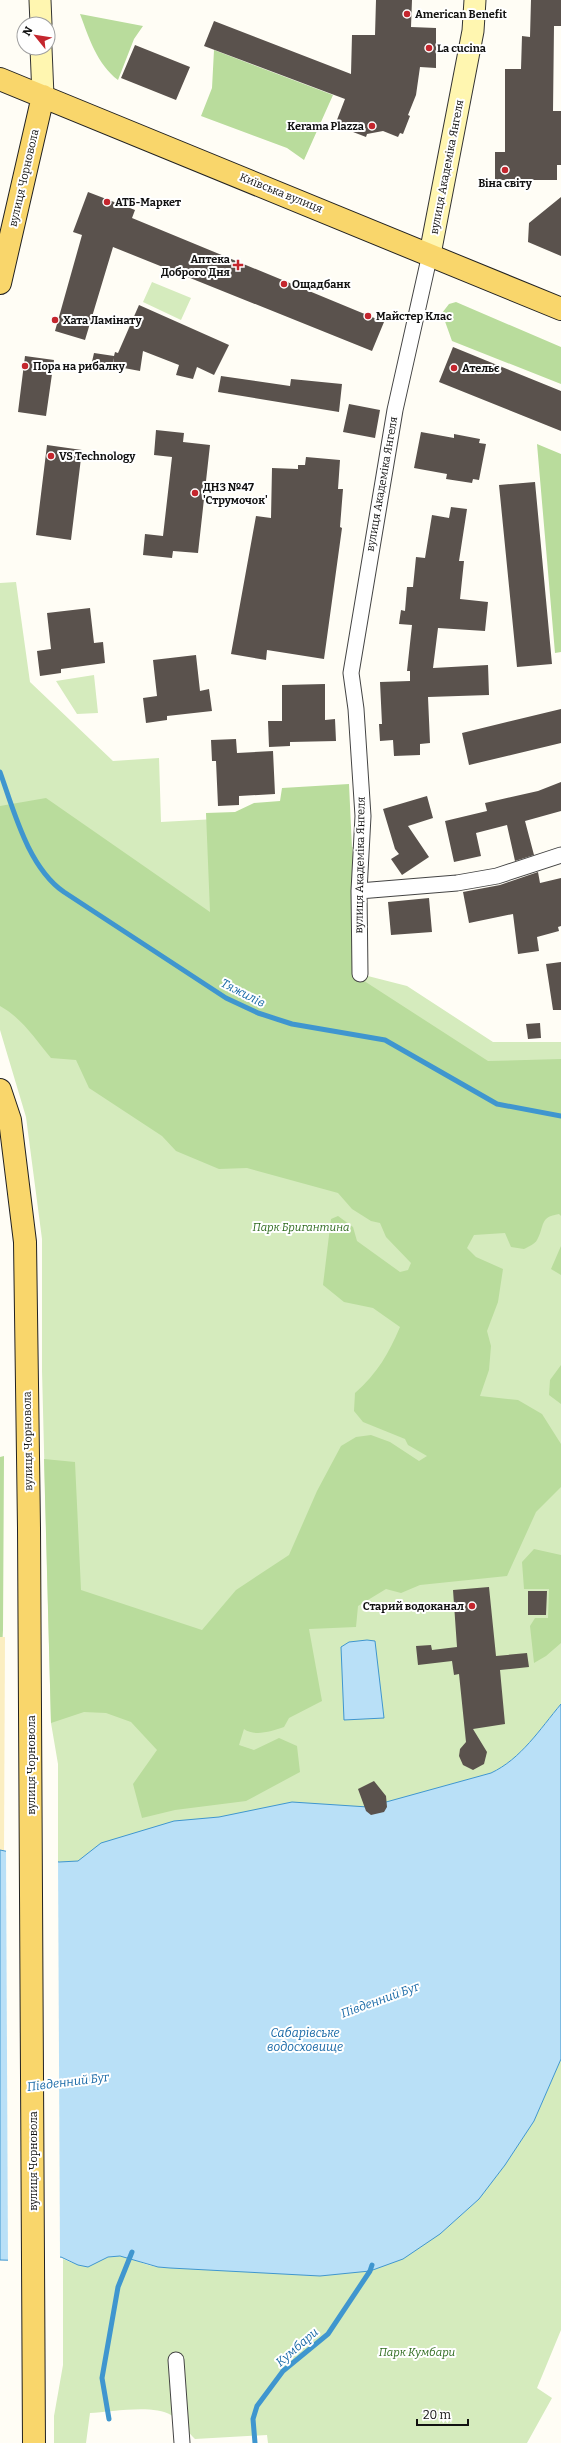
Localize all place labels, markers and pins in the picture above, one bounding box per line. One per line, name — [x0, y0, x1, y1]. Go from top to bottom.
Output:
place label: American Benefit — [415, 8, 507, 21]
marker: American Benefit — [402, 9, 412, 19]
place label: La cucina — [437, 42, 487, 55]
marker: La cucina — [424, 43, 434, 53]
place label: Kerama Plazza — [287, 120, 365, 133]
marker: Kerama Plazza — [367, 121, 377, 131]
marker: Віна світу — [500, 165, 510, 175]
place label: Віна світу — [478, 177, 533, 190]
place label: АТБ-Маркет — [115, 196, 181, 209]
marker: АТБ-Маркет — [102, 197, 112, 207]
place label: Аптека Доброго Дня — [161, 253, 231, 279]
marker: Аптека Доброго Дня — [233, 260, 243, 270]
place label: Ощадбанк — [292, 278, 351, 291]
marker: Ощадбанк — [279, 279, 289, 289]
place label: Майстер Клас — [376, 310, 452, 323]
marker: Майстер Клас — [363, 311, 373, 321]
place label: Хата Ламінату — [63, 314, 142, 327]
marker: Хата Ламінату — [50, 315, 60, 325]
place label: Пора на рибалку — [33, 360, 126, 373]
marker: Пора на рибалку — [20, 361, 30, 371]
place label: Ательє — [462, 362, 500, 375]
marker: Ательє — [449, 363, 459, 373]
place label: VS Technology — [59, 450, 136, 463]
marker: VS Technology — [46, 451, 56, 461]
place label: ДНЗ №47 'Струмочок' — [203, 481, 268, 507]
marker: ДНЗ №47 'Струмочок' — [190, 488, 200, 498]
place label: Старий водоканал — [363, 1600, 464, 1613]
marker: Старий водоканал — [467, 1601, 477, 1611]

